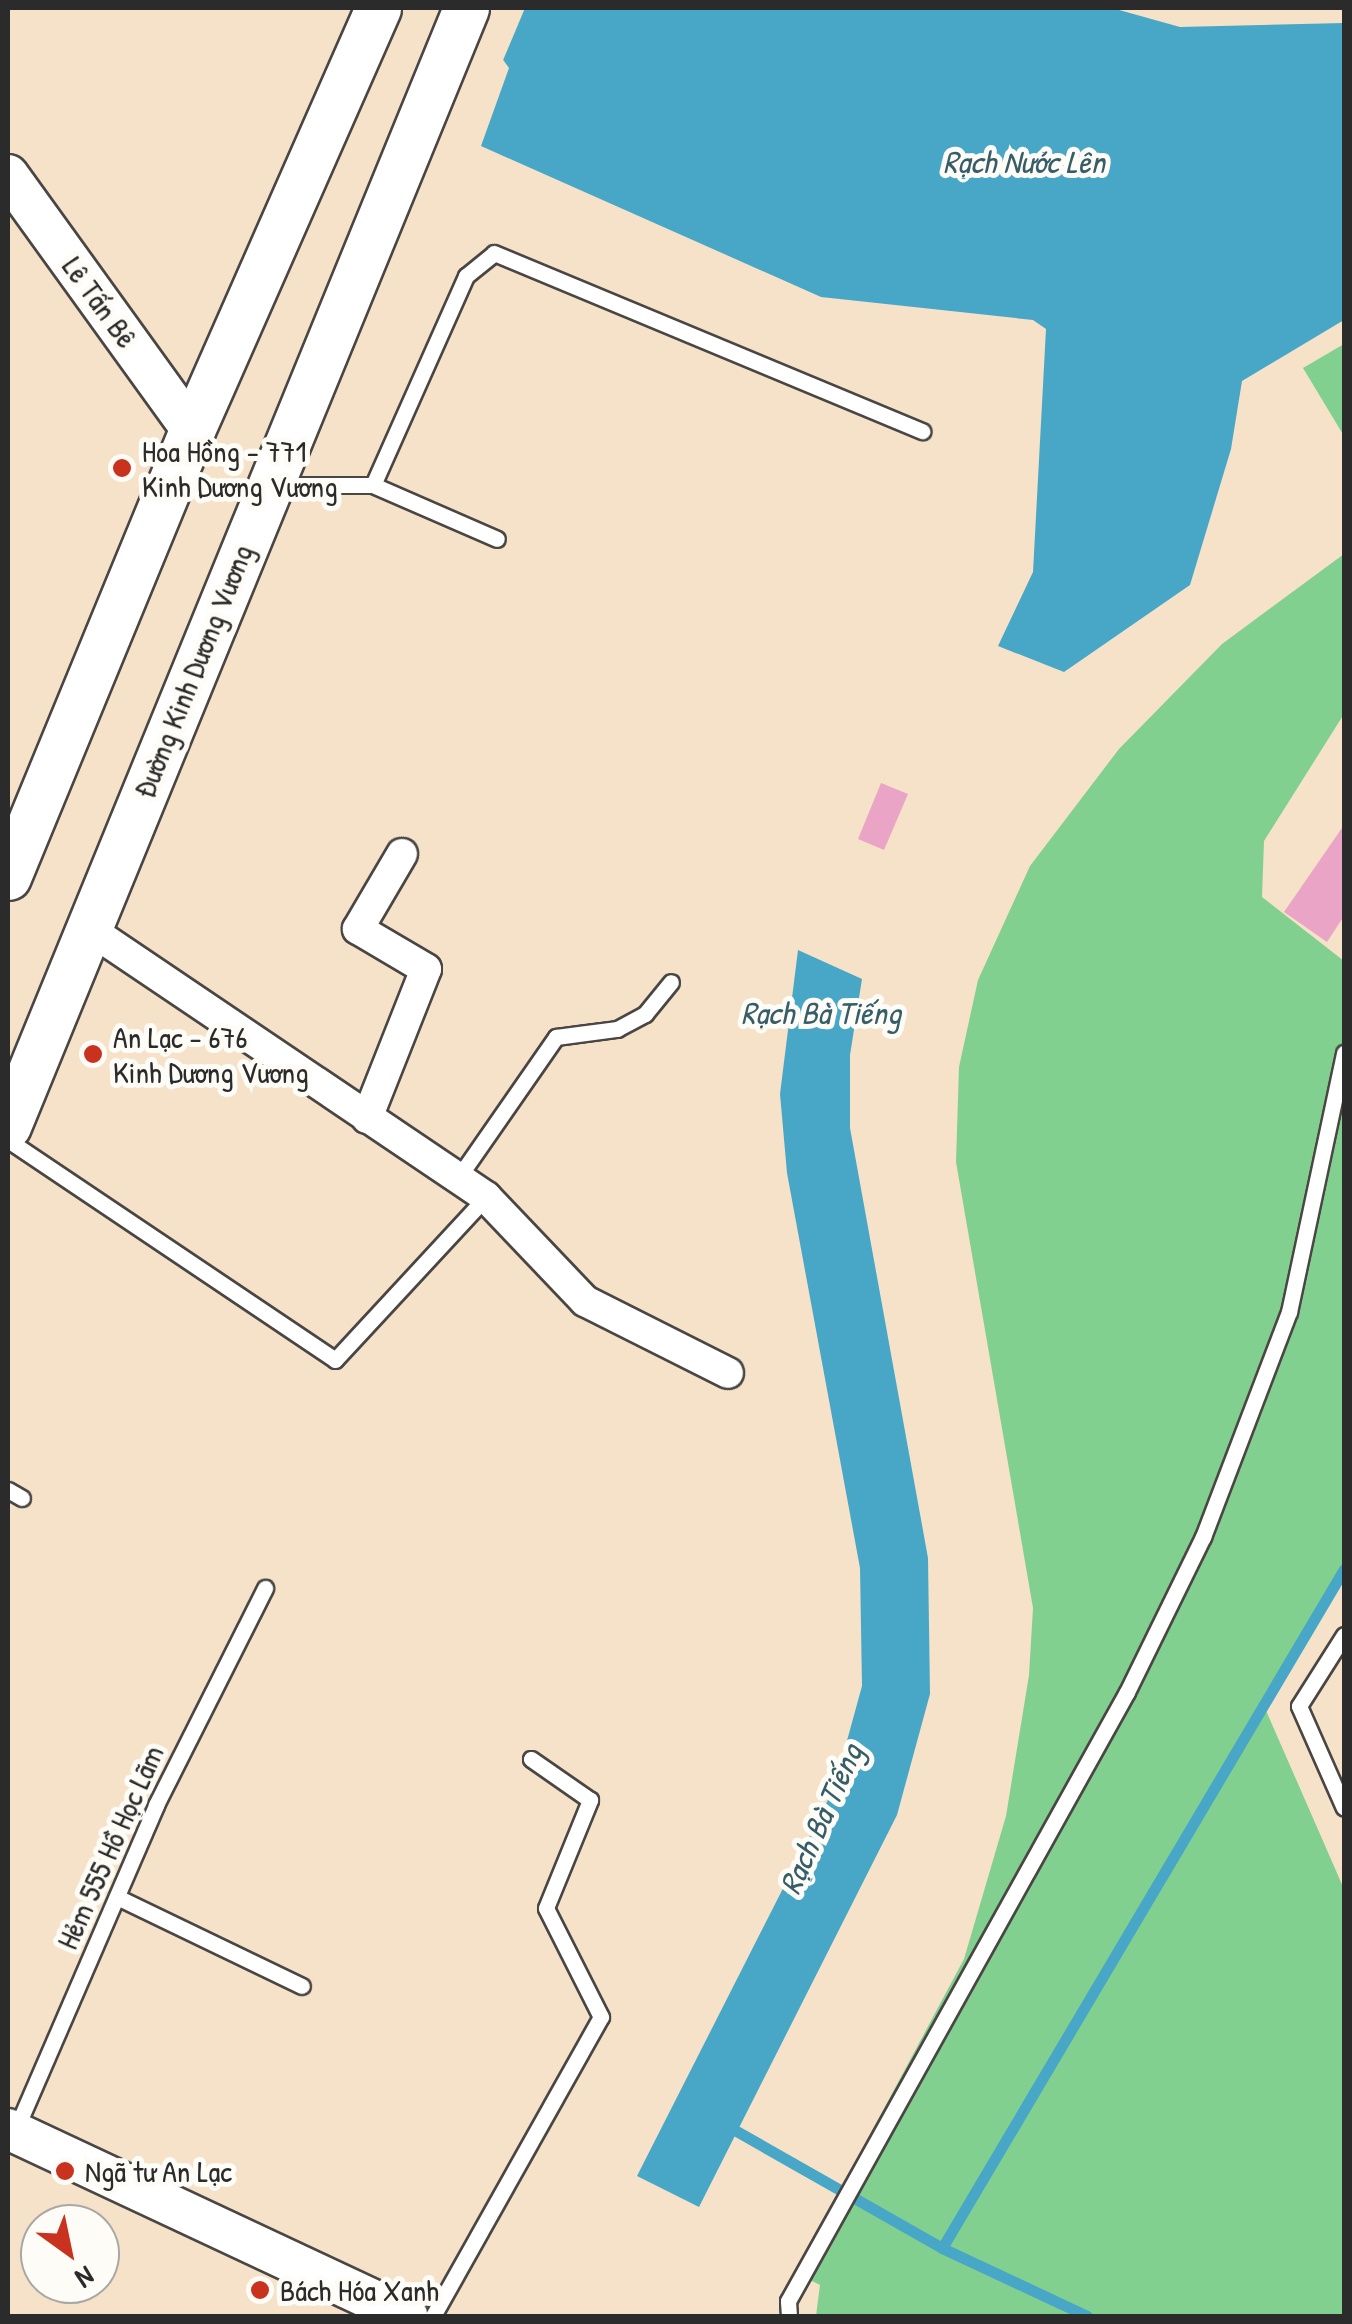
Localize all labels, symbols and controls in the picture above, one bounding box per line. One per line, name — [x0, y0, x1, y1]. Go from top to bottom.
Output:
water label: Rạch Nước Lên — [943, 143, 1105, 181]
street label: Lê Tấn Bê — [55, 250, 145, 354]
place label: Hoa Hồng - 771 Kinh Dương Vương — [142, 433, 337, 504]
marker: Hoa Hồng - 771 Kinh Dương Vương — [111, 457, 133, 479]
street label: Đường Kinh Dương Vương — [126, 539, 260, 803]
water label: Rạch Bà Tiếng — [741, 994, 901, 1032]
place label: An Lạc - 676 Kinh Dương Vương — [113, 1019, 308, 1090]
marker: An Lạc - 676 Kinh Dương Vương — [82, 1043, 104, 1065]
water label: Rạch Bà Tiếng — [771, 1738, 871, 1900]
street label: Hẻm 555 Hồ Học Lãm — [49, 1740, 171, 1954]
place label: Ngã tư An Lạc — [85, 2153, 232, 2189]
marker: Ngã tư An Lạc — [54, 2160, 76, 2182]
north arrow — [20, 2204, 120, 2304]
text: N — [69, 2257, 102, 2297]
place label: Bách Hóa Xanh — [280, 2272, 439, 2308]
marker: Bách Hóa Xanh — [249, 2279, 271, 2301]

